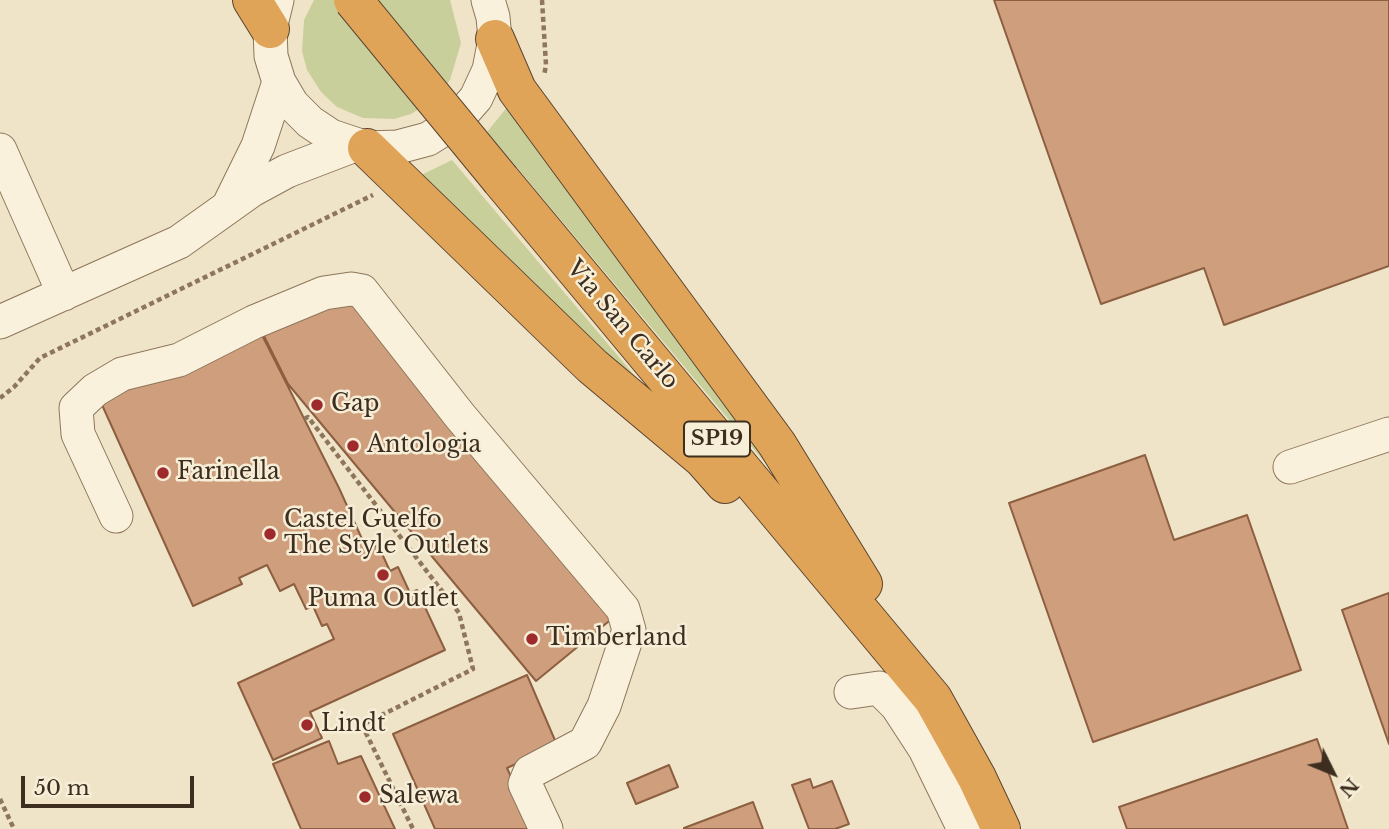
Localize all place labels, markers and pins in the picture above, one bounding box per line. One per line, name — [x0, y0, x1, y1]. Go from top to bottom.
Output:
place label: Gap — [331, 391, 379, 419]
marker: Gap — [309, 397, 325, 413]
place label: Antologia — [367, 432, 481, 460]
marker: Antologia — [345, 438, 361, 454]
place label: Farinella — [177, 459, 280, 487]
marker: Farinella — [155, 465, 171, 481]
place label: Castel Guelfo The Style Outlets — [284, 507, 489, 561]
marker: Castel Guelfo The Style Outlets — [262, 526, 278, 542]
marker: Puma Outlet — [375, 567, 391, 583]
place label: Puma Outlet — [308, 586, 458, 614]
place label: Timberland — [546, 625, 687, 653]
marker: Timberland — [524, 631, 540, 647]
place label: Lindt — [321, 711, 386, 739]
marker: Lindt — [299, 717, 315, 733]
place label: Salewa — [379, 783, 459, 811]
marker: Salewa — [357, 789, 373, 805]

